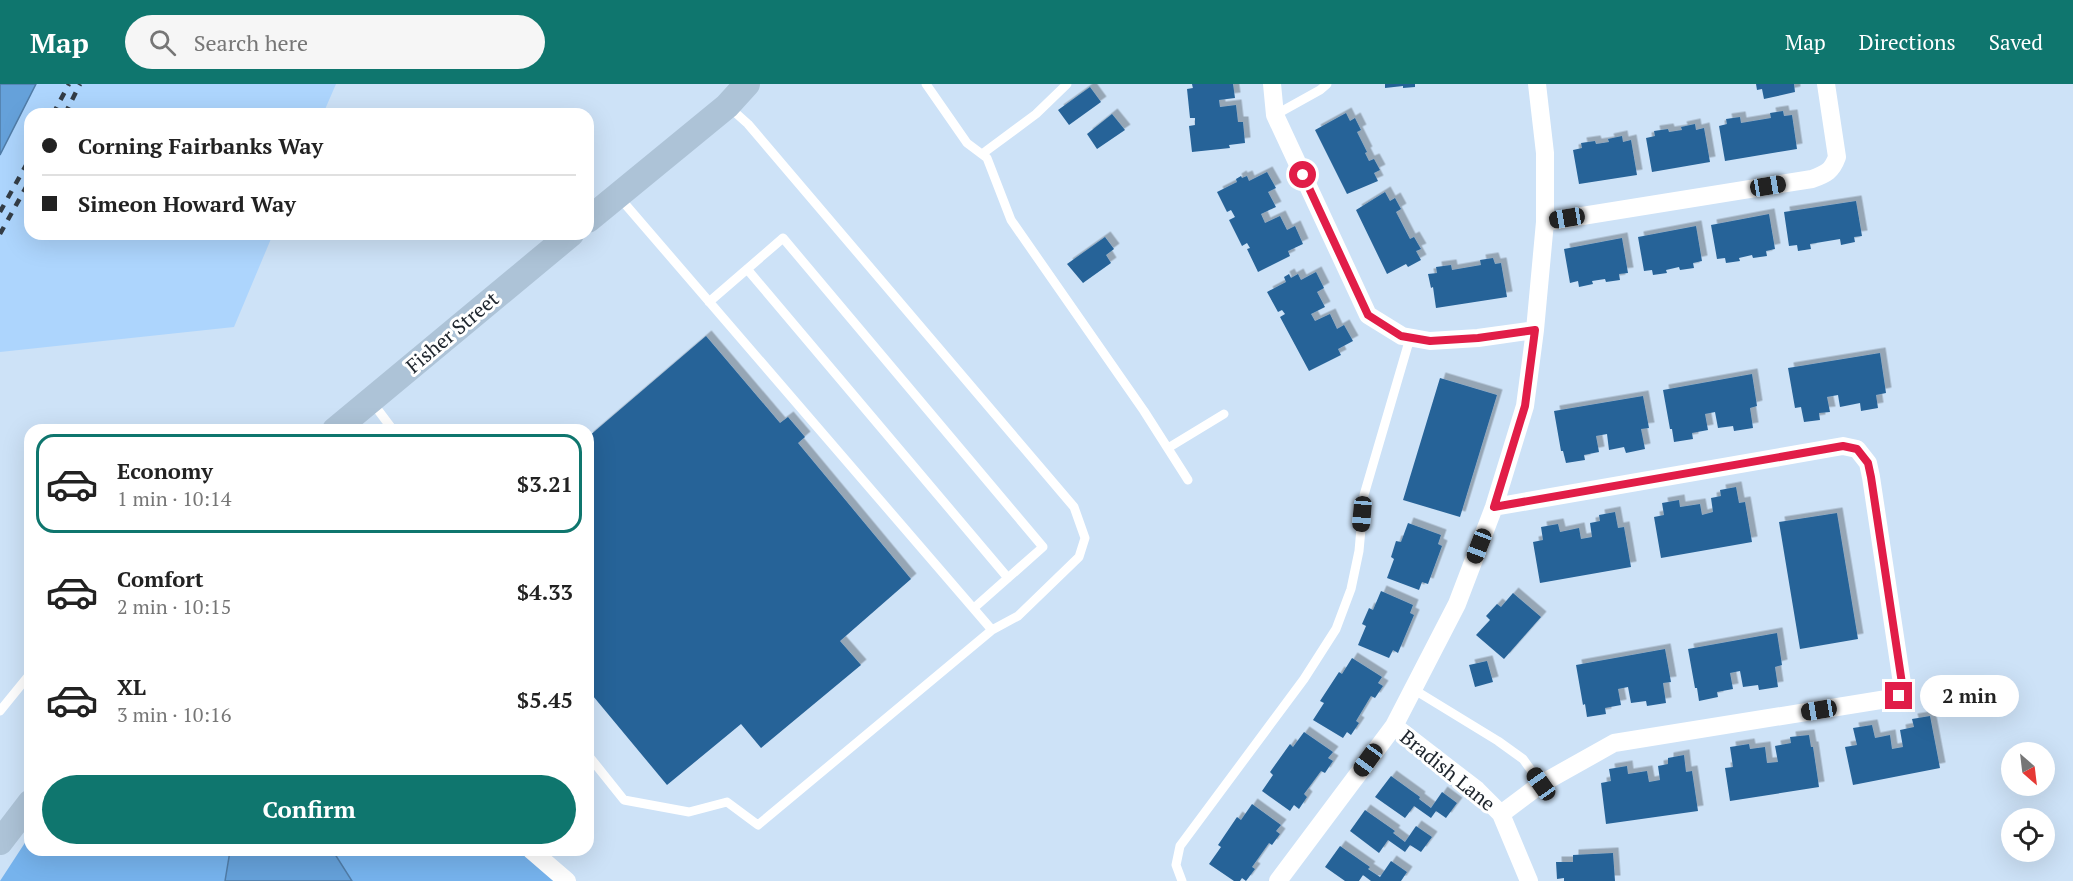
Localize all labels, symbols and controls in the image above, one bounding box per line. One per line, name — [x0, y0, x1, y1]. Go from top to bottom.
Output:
search box — [125, 15, 545, 69]
text: Map — [30, 24, 89, 61]
icon: search — [146, 26, 179, 59]
text: Search here — [194, 28, 308, 57]
text: Map — [1785, 28, 1826, 56]
text: Directions — [1859, 28, 1956, 56]
text: Saved — [1989, 28, 2043, 56]
text: Corning Fairbanks Way — [78, 131, 323, 160]
route start — [1289, 161, 1316, 188]
car — [1749, 174, 1787, 198]
text: Simeon Howard Way — [78, 189, 296, 218]
car — [1548, 206, 1586, 230]
street label: Fisher Street — [400, 285, 505, 379]
text: Economy — [117, 456, 213, 485]
icon: car — [45, 457, 99, 511]
text: $3.21 — [517, 469, 573, 498]
text: 1 min · 10:14 — [117, 485, 231, 512]
car — [1351, 495, 1373, 533]
car — [1464, 526, 1494, 566]
text: Comfort — [117, 564, 203, 593]
icon: car — [45, 565, 99, 619]
text: $4.33 — [517, 577, 573, 606]
text: 2 min · 10:15 — [117, 593, 231, 620]
text: XL — [117, 672, 146, 701]
icon: car — [45, 673, 99, 727]
callout: 2 min — [1920, 675, 2019, 717]
route end — [1885, 682, 1912, 709]
text: 2 min — [1942, 682, 1997, 709]
text: $5.45 — [517, 685, 573, 714]
car — [1800, 698, 1838, 722]
text: 3 min · 10:16 — [117, 701, 231, 728]
street label: Bradish Lane — [1395, 723, 1501, 817]
car — [1350, 740, 1386, 780]
north arrow — [2001, 742, 2055, 796]
map controls — [2001, 742, 2055, 862]
car — [1523, 764, 1559, 804]
button: Confirm — [42, 775, 576, 844]
button: locate — [2001, 808, 2055, 862]

